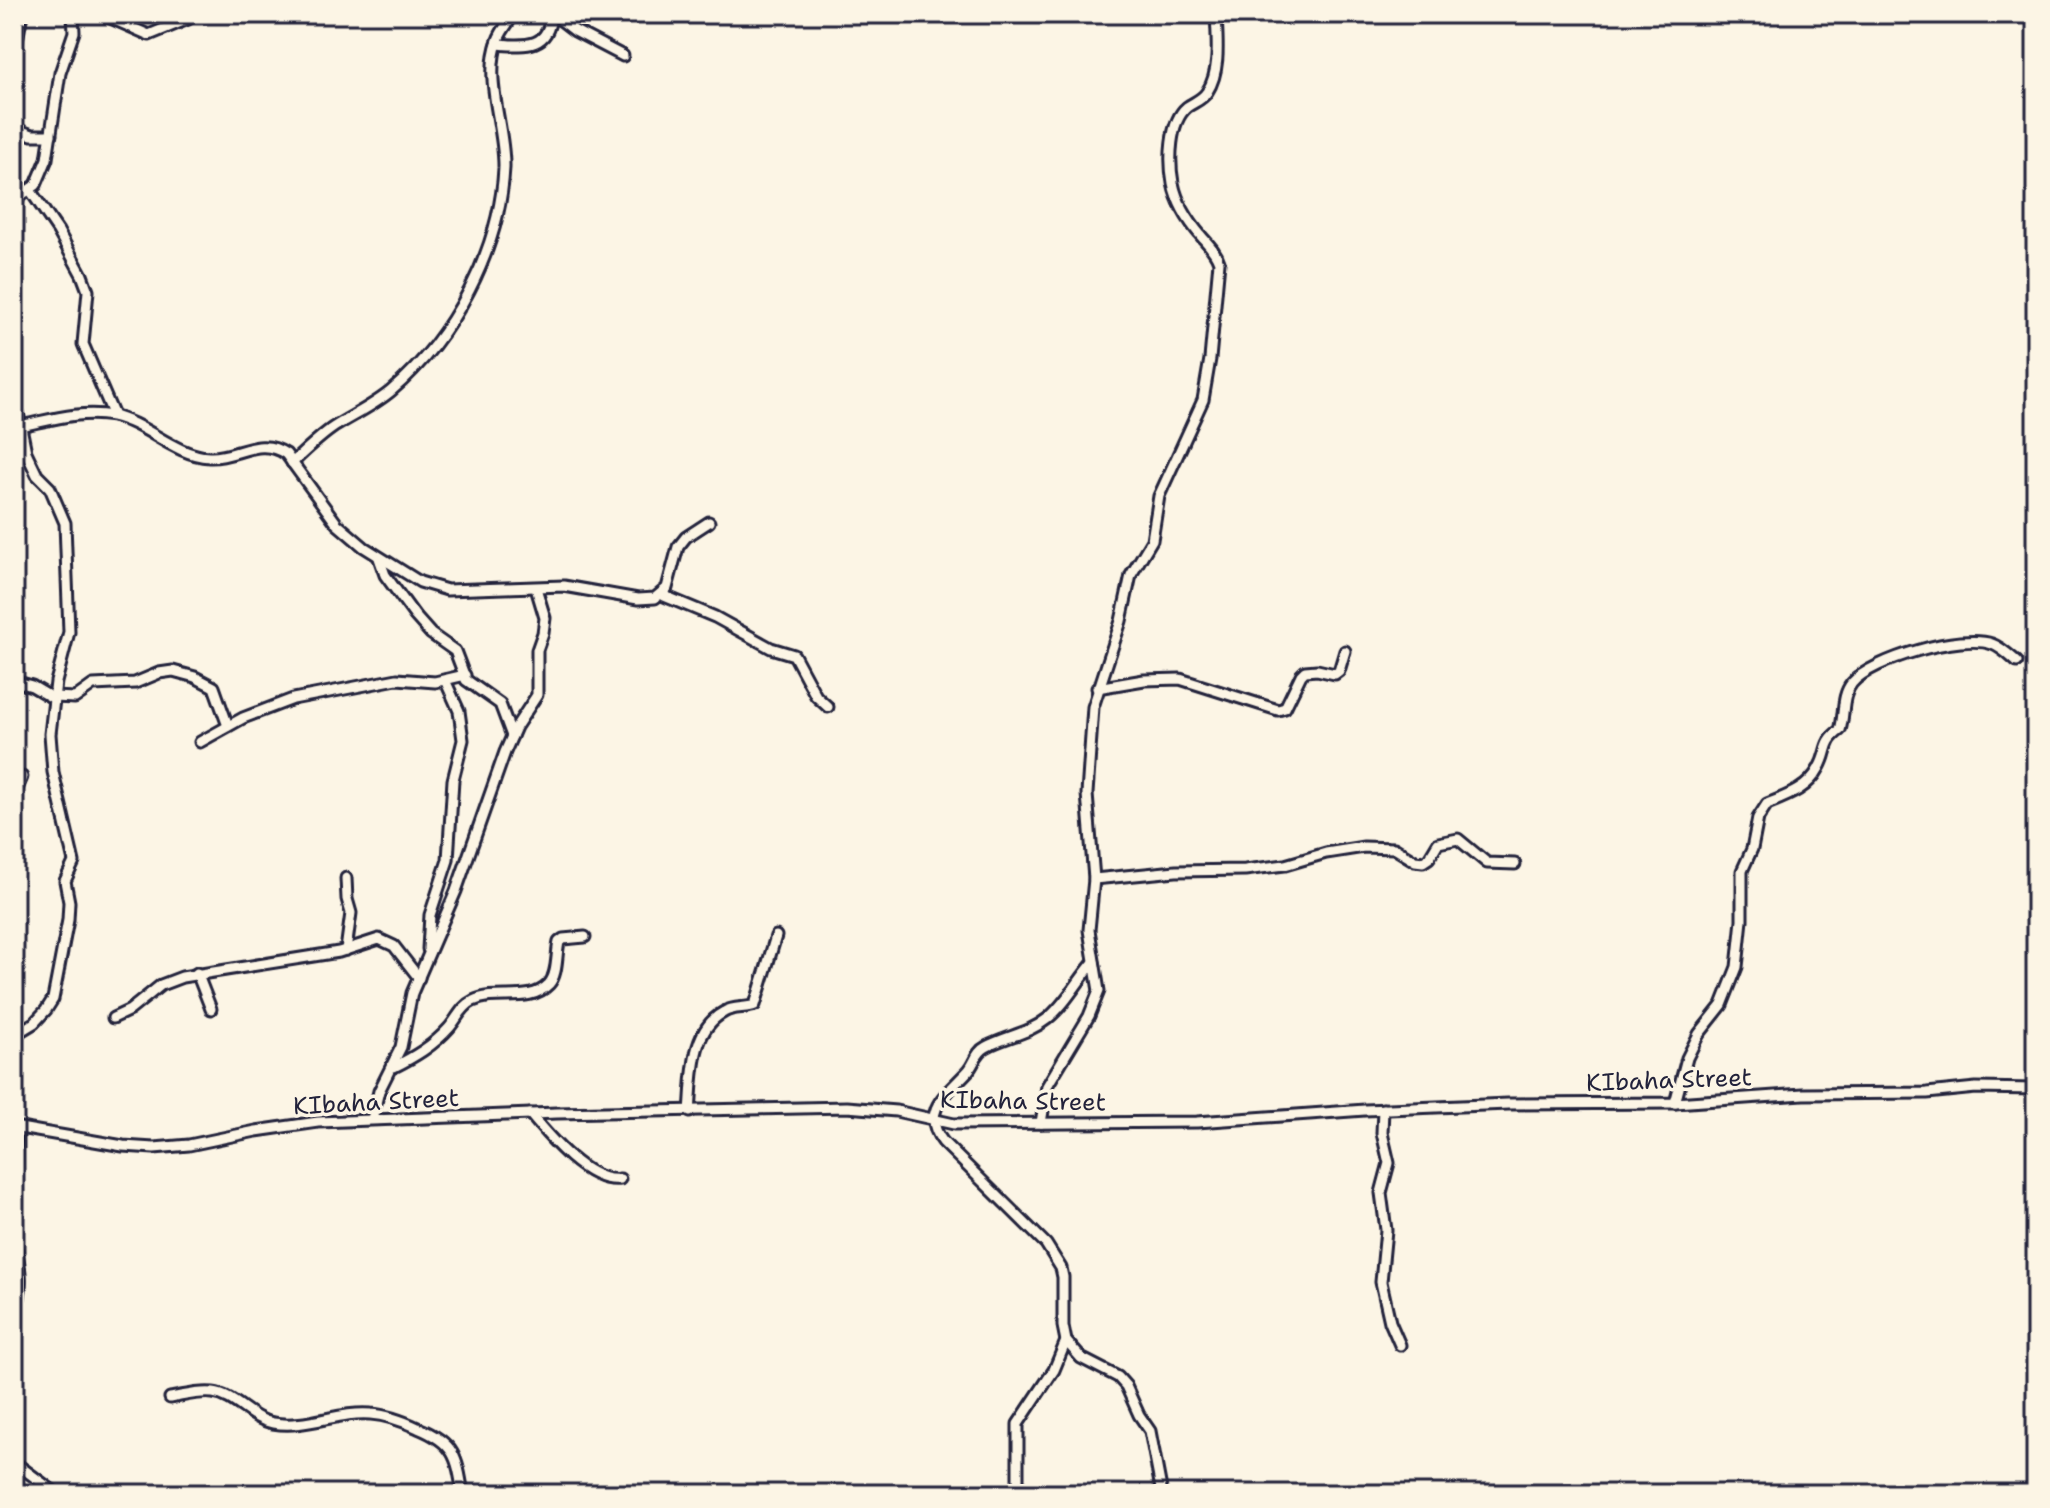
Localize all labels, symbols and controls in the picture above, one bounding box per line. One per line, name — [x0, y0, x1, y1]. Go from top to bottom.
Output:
street label: KIbaha Street — [1585, 1061, 1753, 1099]
street label: KIbaha Street — [292, 1082, 460, 1122]
street label: KIbaha Street — [940, 1084, 1106, 1118]

